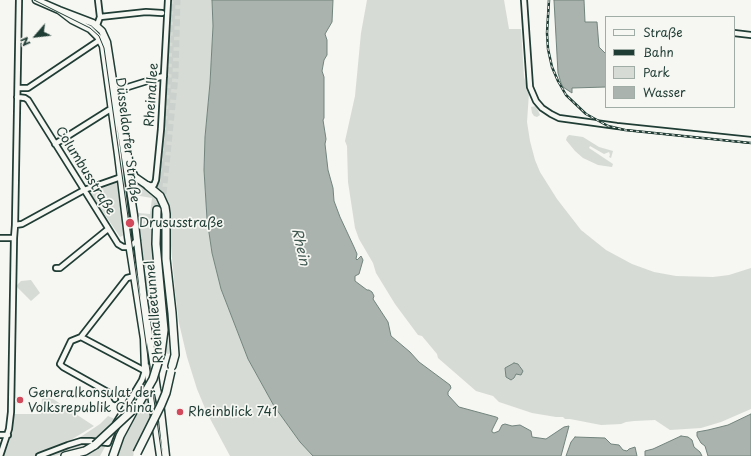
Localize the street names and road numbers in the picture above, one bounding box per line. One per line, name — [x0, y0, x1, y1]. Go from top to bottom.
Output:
street label: Rheinallee — [142, 62, 162, 128]
street label: Düsseldorfer Straße — [112, 77, 142, 203]
street label: Columbusstraße — [52, 124, 118, 218]
street label: Rheinalleetunnel — [143, 260, 167, 364]

